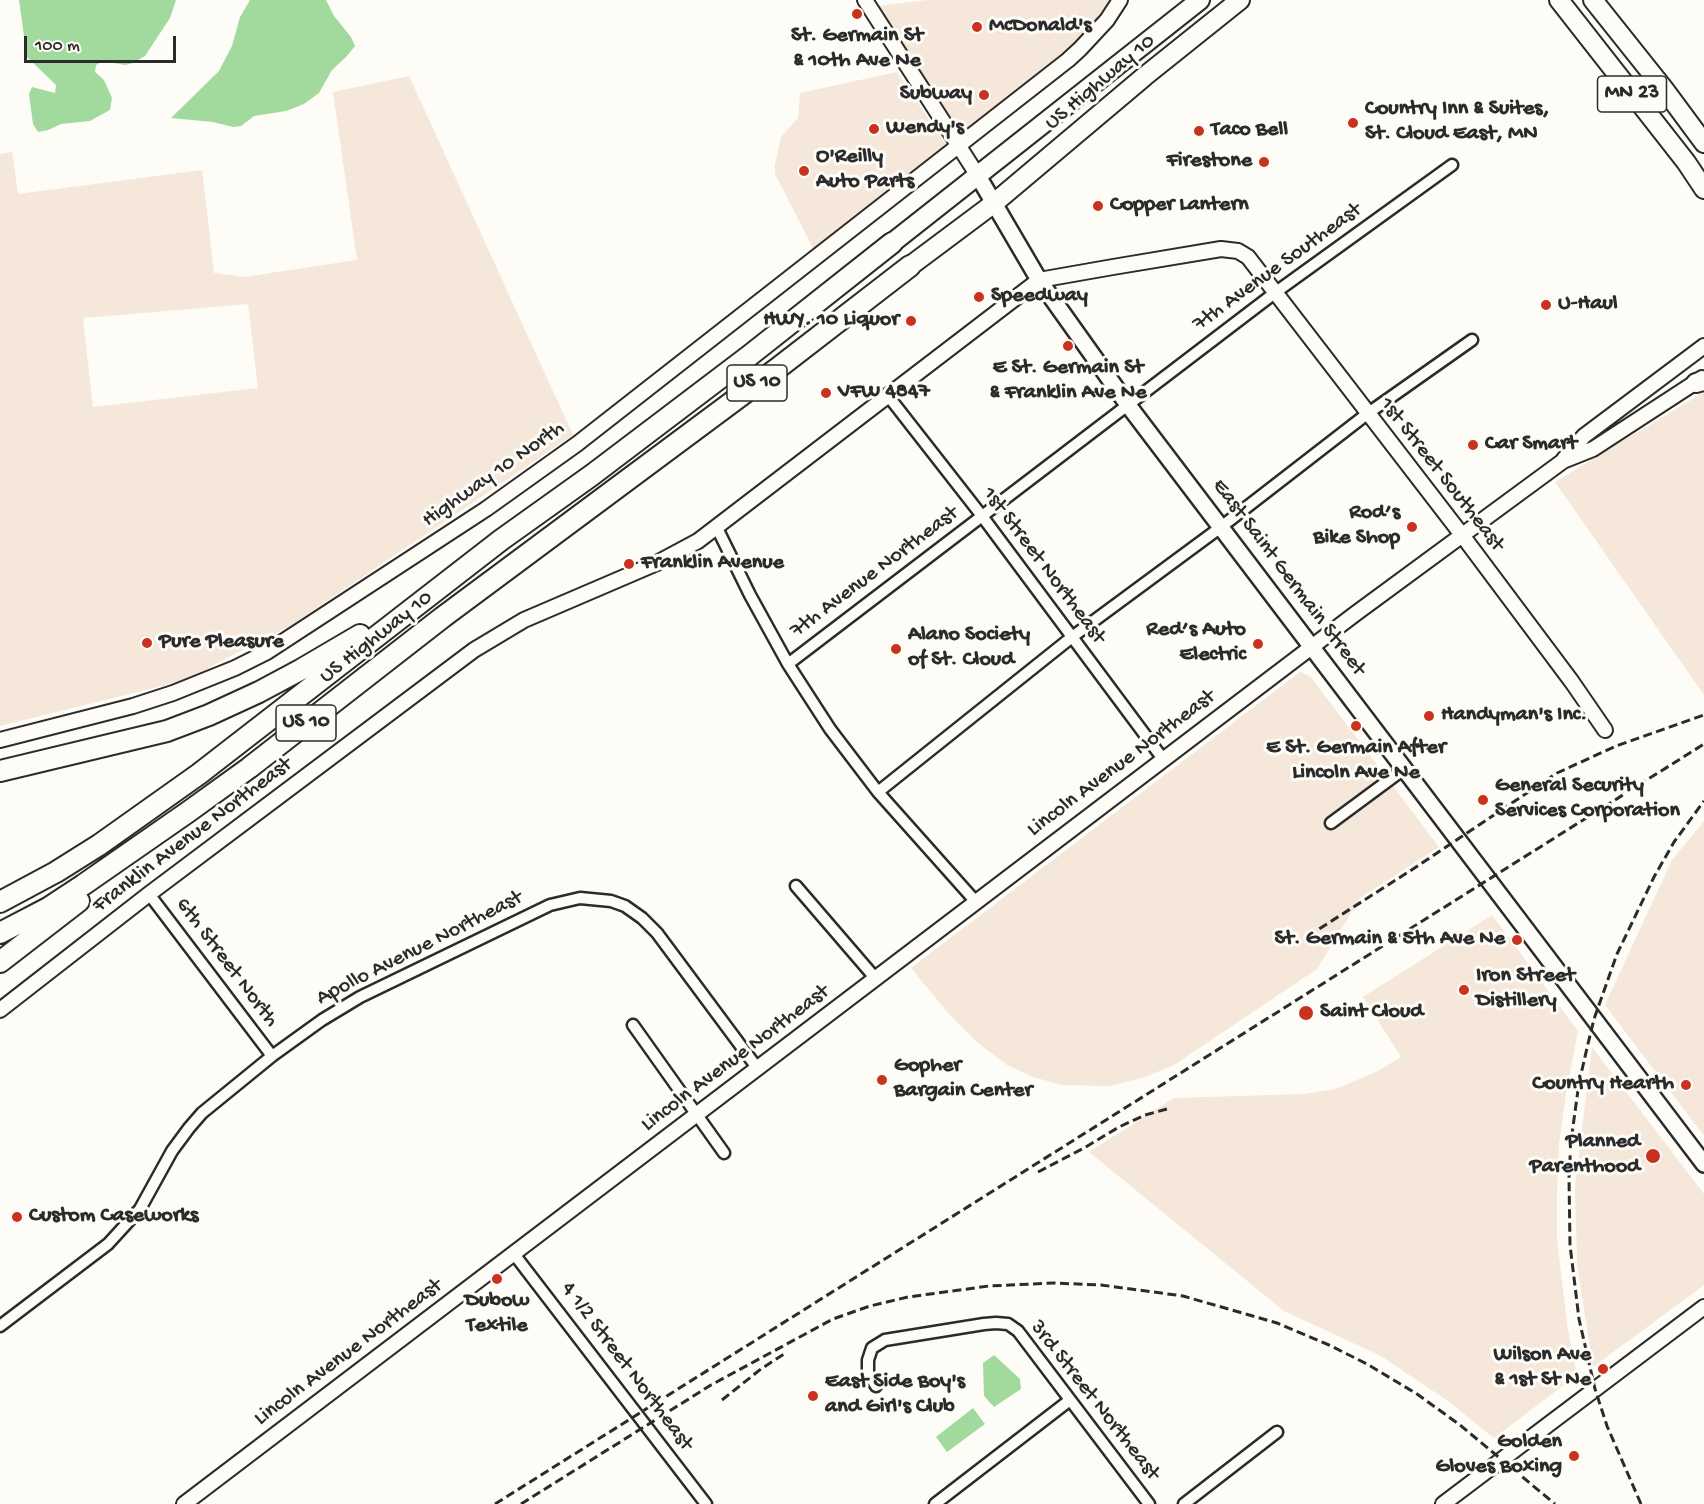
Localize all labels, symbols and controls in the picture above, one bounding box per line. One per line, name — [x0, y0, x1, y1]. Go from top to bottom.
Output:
marker: St. Germain St & 10th Ave Ne — [850, 7, 864, 21]
place label: McDonald's — [989, 14, 1092, 40]
marker: McDonald's — [970, 20, 984, 34]
scale bar — [27, 24, 178, 62]
place label: St. Germain St & 10th Ave Ne — [791, 24, 923, 76]
street label: US Highway 10 — [1040, 29, 1162, 137]
text: 100 m — [35, 36, 80, 57]
road number: MN 23 — [1598, 76, 1666, 112]
place label: Subway — [900, 82, 972, 108]
marker: Subway — [977, 88, 991, 102]
place label: Country Inn & Suites, St. Cloud East, MN — [1365, 97, 1549, 148]
place label: Wendy's — [886, 116, 964, 142]
marker: Country Inn & Suites, St. Cloud East, MN — [1346, 116, 1360, 130]
place label: Taco Bell — [1211, 118, 1288, 144]
marker: Wendy's — [867, 122, 881, 136]
marker: Taco Bell — [1192, 124, 1206, 138]
place label: O'Reilly Auto Parts — [816, 145, 914, 196]
place label: Firestone — [1167, 149, 1252, 175]
marker: Firestone — [1257, 155, 1271, 169]
marker: O'Reilly Auto Parts — [797, 164, 811, 178]
place label: Copper Lantern — [1110, 193, 1249, 219]
street label: 7th Avenue Southeast — [1188, 198, 1368, 338]
marker: Copper Lantern — [1091, 199, 1105, 213]
place label: Speedway — [991, 284, 1088, 310]
marker: Speedway — [972, 290, 986, 304]
place label: U-Haul — [1558, 292, 1618, 318]
marker: U-Haul — [1539, 298, 1553, 312]
place label: HWY. 10 Liquor — [763, 308, 899, 334]
marker: HWY. 10 Liquor — [904, 314, 918, 328]
marker: E St. Germain St & Franklin Ave Ne — [1061, 339, 1075, 353]
place label: E St. Germain St & Franklin Ave Ne — [989, 356, 1147, 408]
road number: US 10 — [727, 365, 787, 401]
place label: VFW 4847 — [838, 380, 930, 406]
marker: VFW 4847 — [819, 386, 833, 400]
street label: 1st Street Southeast — [1373, 393, 1509, 557]
street label: Highway 10 North — [418, 416, 570, 534]
place label: Car Smart — [1485, 432, 1577, 458]
marker: Car Smart — [1466, 438, 1480, 452]
street label: East Saint Germain Street — [1205, 474, 1371, 682]
street label: 1st Street Northeast — [975, 482, 1111, 650]
street label: 7th Avenue Northeast — [786, 501, 964, 645]
place label: Rod’s Bike Shop — [1313, 501, 1400, 552]
marker: Rod’s Bike Shop — [1405, 520, 1419, 534]
place label: Franklin Avenue — [641, 551, 784, 577]
marker: Franklin Avenue — [622, 557, 636, 571]
street label: US Highway 10 — [315, 586, 439, 690]
place label: Red’s Auto Electric — [1146, 618, 1246, 670]
place label: Alano Society of St. Cloud — [908, 623, 1030, 674]
place label: Pure Pleasure — [159, 630, 284, 656]
marker: Pure Pleasure — [140, 636, 154, 650]
marker: Red’s Auto Electric — [1251, 637, 1265, 651]
marker: Alano Society of St. Cloud — [889, 642, 903, 656]
street label: Lincoln Avenue Northeast — [1023, 685, 1221, 843]
place label: Handyman's Inc. — [1441, 703, 1587, 729]
road number: US 10 — [276, 705, 336, 741]
marker: Handyman's Inc. — [1422, 709, 1436, 723]
marker: E St. Germain After Lincoln Ave Ne — [1349, 719, 1363, 733]
place label: E St. Germain After Lincoln Ave Ne — [1266, 736, 1446, 788]
street label: Franklin Avenue Northeast — [88, 752, 298, 920]
place label: General Security Services Corporation — [1495, 774, 1680, 825]
marker: General Security Services Corporation — [1476, 793, 1490, 807]
street label: Apollo Avenue Northeast — [312, 886, 528, 1012]
street label: 6th Street North — [169, 893, 283, 1033]
place label: St. Germain & 5th Ave Ne — [1275, 927, 1505, 953]
marker: St. Germain & 5th Ave Ne — [1510, 933, 1524, 947]
place label: Iron Street Distillery — [1476, 964, 1575, 1016]
street label: Lincoln Avenue Northeast — [637, 980, 835, 1138]
marker: Iron Street Distillery — [1457, 983, 1471, 997]
place label: Saint Cloud — [1320, 1000, 1423, 1026]
marker: Saint Cloud — [1297, 1004, 1315, 1022]
place label: Gopher Bargain Center — [894, 1054, 1032, 1106]
place label: Country Hearth — [1532, 1072, 1674, 1098]
marker: Gopher Bargain Center — [875, 1073, 889, 1087]
marker: Country Hearth — [1679, 1078, 1693, 1092]
place label: Planned Parenthood — [1530, 1130, 1640, 1182]
marker: Planned Parenthood — [1644, 1147, 1662, 1165]
place label: Custom Caseworks — [29, 1204, 198, 1230]
marker: Custom Caseworks — [10, 1210, 24, 1224]
marker: Dubow Textile — [490, 1272, 504, 1286]
street label: Lincoln Avenue Northeast — [250, 1274, 448, 1432]
street label: 4 1/2 Street Northeast — [554, 1277, 698, 1457]
place label: Dubow Textile — [465, 1289, 529, 1340]
street label: 3rd Street Northeast — [1023, 1316, 1165, 1486]
place label: Wilson Ave & 1st St Ne — [1493, 1343, 1591, 1394]
marker: Wilson Ave & 1st St Ne — [1596, 1362, 1610, 1376]
place label: East Side Boy's and Girl's Club — [825, 1370, 965, 1422]
marker: East Side Boy's and Girl's Club — [806, 1389, 820, 1403]
place label: Golden Gloves Boxing — [1436, 1430, 1562, 1482]
marker: Golden Gloves Boxing — [1567, 1449, 1581, 1463]

